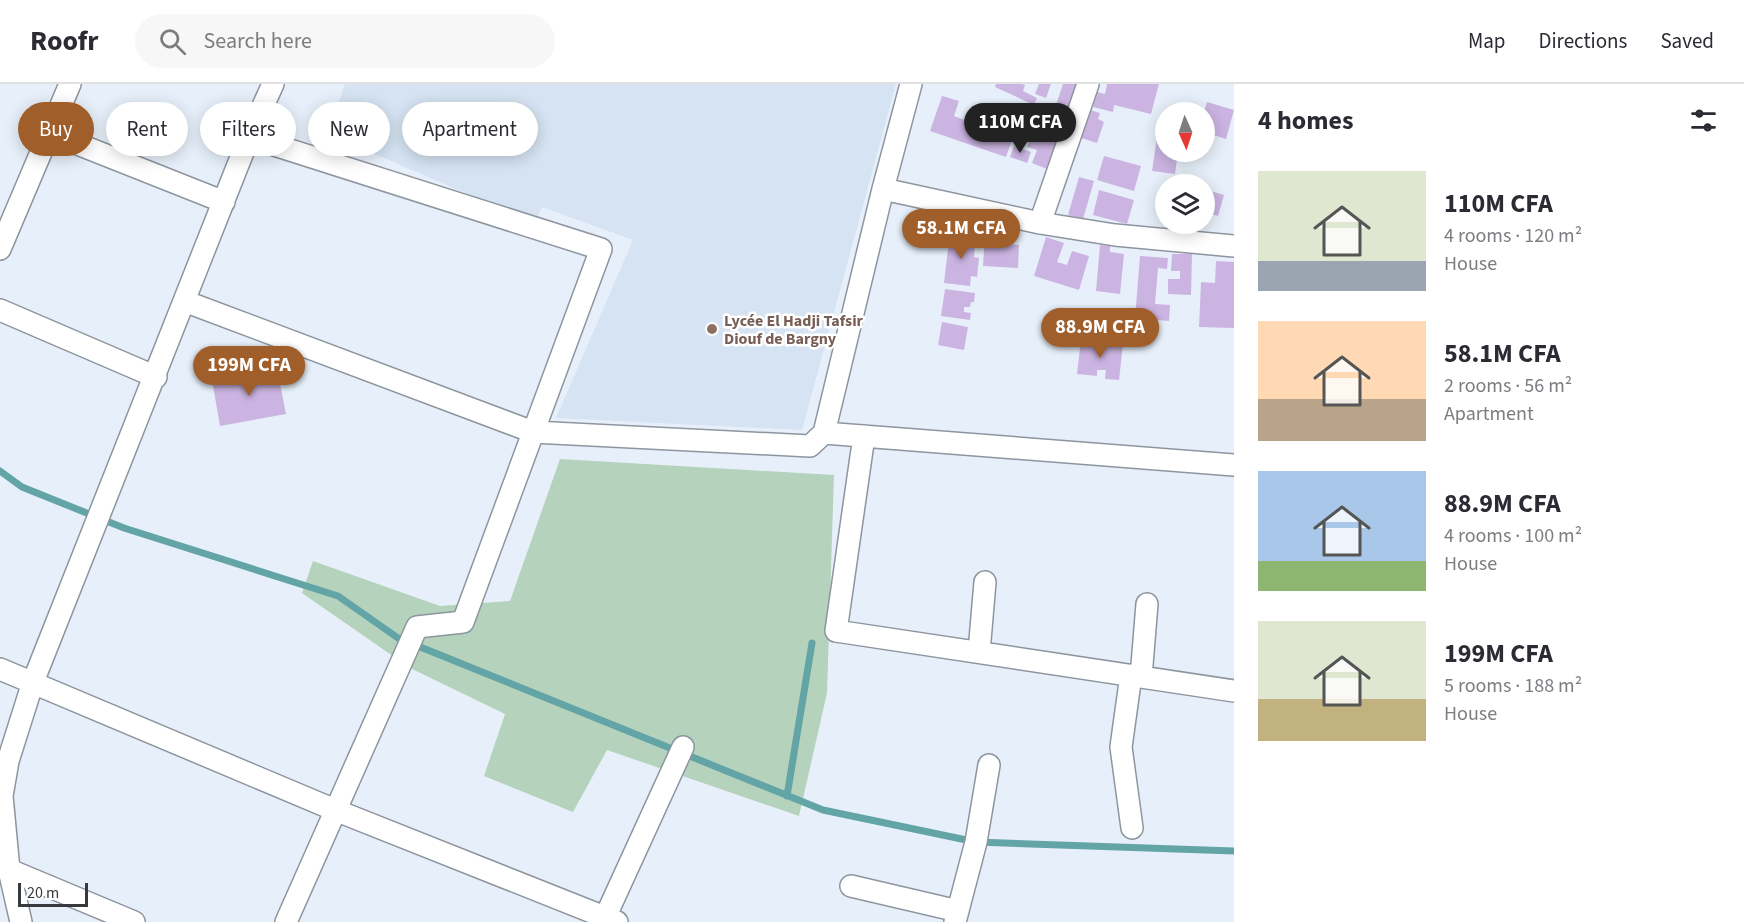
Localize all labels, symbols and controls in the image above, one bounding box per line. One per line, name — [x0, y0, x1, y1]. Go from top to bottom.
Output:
search box — [135, 14, 555, 68]
text: Roofr — [30, 21, 99, 61]
icon: search — [156, 25, 189, 58]
text: Search here — [204, 25, 312, 57]
text: Map — [1468, 26, 1506, 56]
text: Directions — [1539, 26, 1627, 56]
text: Saved — [1660, 26, 1714, 56]
chip: Buy — [18, 102, 94, 156]
chip: Rent — [106, 102, 188, 156]
chip: Filters — [200, 102, 296, 156]
chip: New — [308, 102, 390, 156]
chip: Apartment — [402, 102, 538, 156]
north arrow — [1155, 102, 1215, 162]
map controls — [1155, 102, 1215, 234]
text: 4 homes — [1258, 102, 1353, 139]
pin: 110M CFA — [958, 103, 1082, 154]
icon: filters — [1687, 104, 1720, 137]
text: 110M CFA — [978, 108, 1062, 136]
button: layers — [1155, 174, 1215, 234]
text: 110M CFA — [1444, 185, 1553, 222]
icon: home — [1306, 195, 1378, 267]
pin: 58.1M CFA — [892, 209, 1030, 260]
text: 58.1M CFA — [916, 214, 1006, 242]
text: 4 rooms · 120 m² — [1444, 222, 1582, 250]
text: House — [1444, 250, 1497, 278]
pin: 88.9M CFA — [1031, 308, 1169, 359]
place label: Lycée El Hadji Tafsir Diouf de Bargny — [724, 310, 864, 350]
text: 88.9M CFA — [1055, 313, 1145, 341]
marker: Lycée El Hadji Tafsir Diouf de Bargny — [705, 322, 719, 336]
text: 58.1M CFA — [1444, 335, 1561, 372]
icon: home — [1306, 345, 1378, 417]
pin: 199M CFA — [187, 346, 311, 397]
text: 199M CFA — [207, 351, 291, 379]
text: 2 rooms · 56 m² — [1444, 372, 1572, 400]
text: Apartment — [1444, 400, 1534, 428]
text: 88.9M CFA — [1444, 485, 1561, 522]
icon: home — [1306, 495, 1378, 567]
text: 4 rooms · 100 m² — [1444, 522, 1582, 550]
text: House — [1444, 550, 1497, 578]
text: 199M CFA — [1444, 635, 1553, 672]
icon: home — [1306, 645, 1378, 717]
text: 5 rooms · 188 m² — [1444, 672, 1582, 700]
text: House — [1444, 700, 1497, 728]
scale bar — [18, 880, 88, 908]
text: 20 m — [27, 882, 59, 904]

